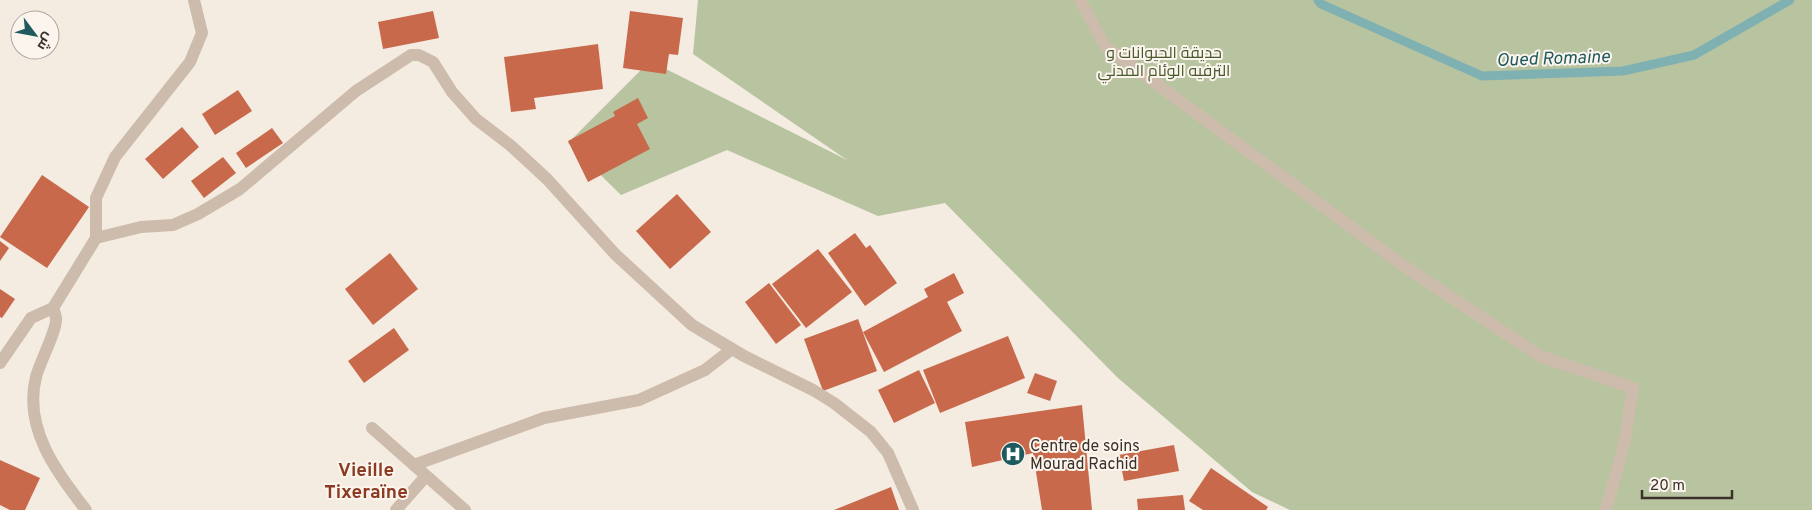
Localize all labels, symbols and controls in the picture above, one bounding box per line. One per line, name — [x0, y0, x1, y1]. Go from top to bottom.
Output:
north arrow — [10, 10, 60, 60]
text: ش — [33, 29, 58, 54]
park label: حديقة الحيوانات و الترفيه الوئام المدني — [1098, 44, 1230, 84]
water label: Oued Romaine — [1496, 46, 1611, 73]
place label: Centre de soins Mourad Rachid — [1030, 437, 1140, 475]
hospital icon: Centre de soins Mourad Rachid — [1000, 441, 1026, 467]
district label: Vieille Tixeraïne — [324, 459, 408, 505]
scale bar — [1642, 468, 1732, 500]
text: 20 m — [1650, 477, 1685, 496]

